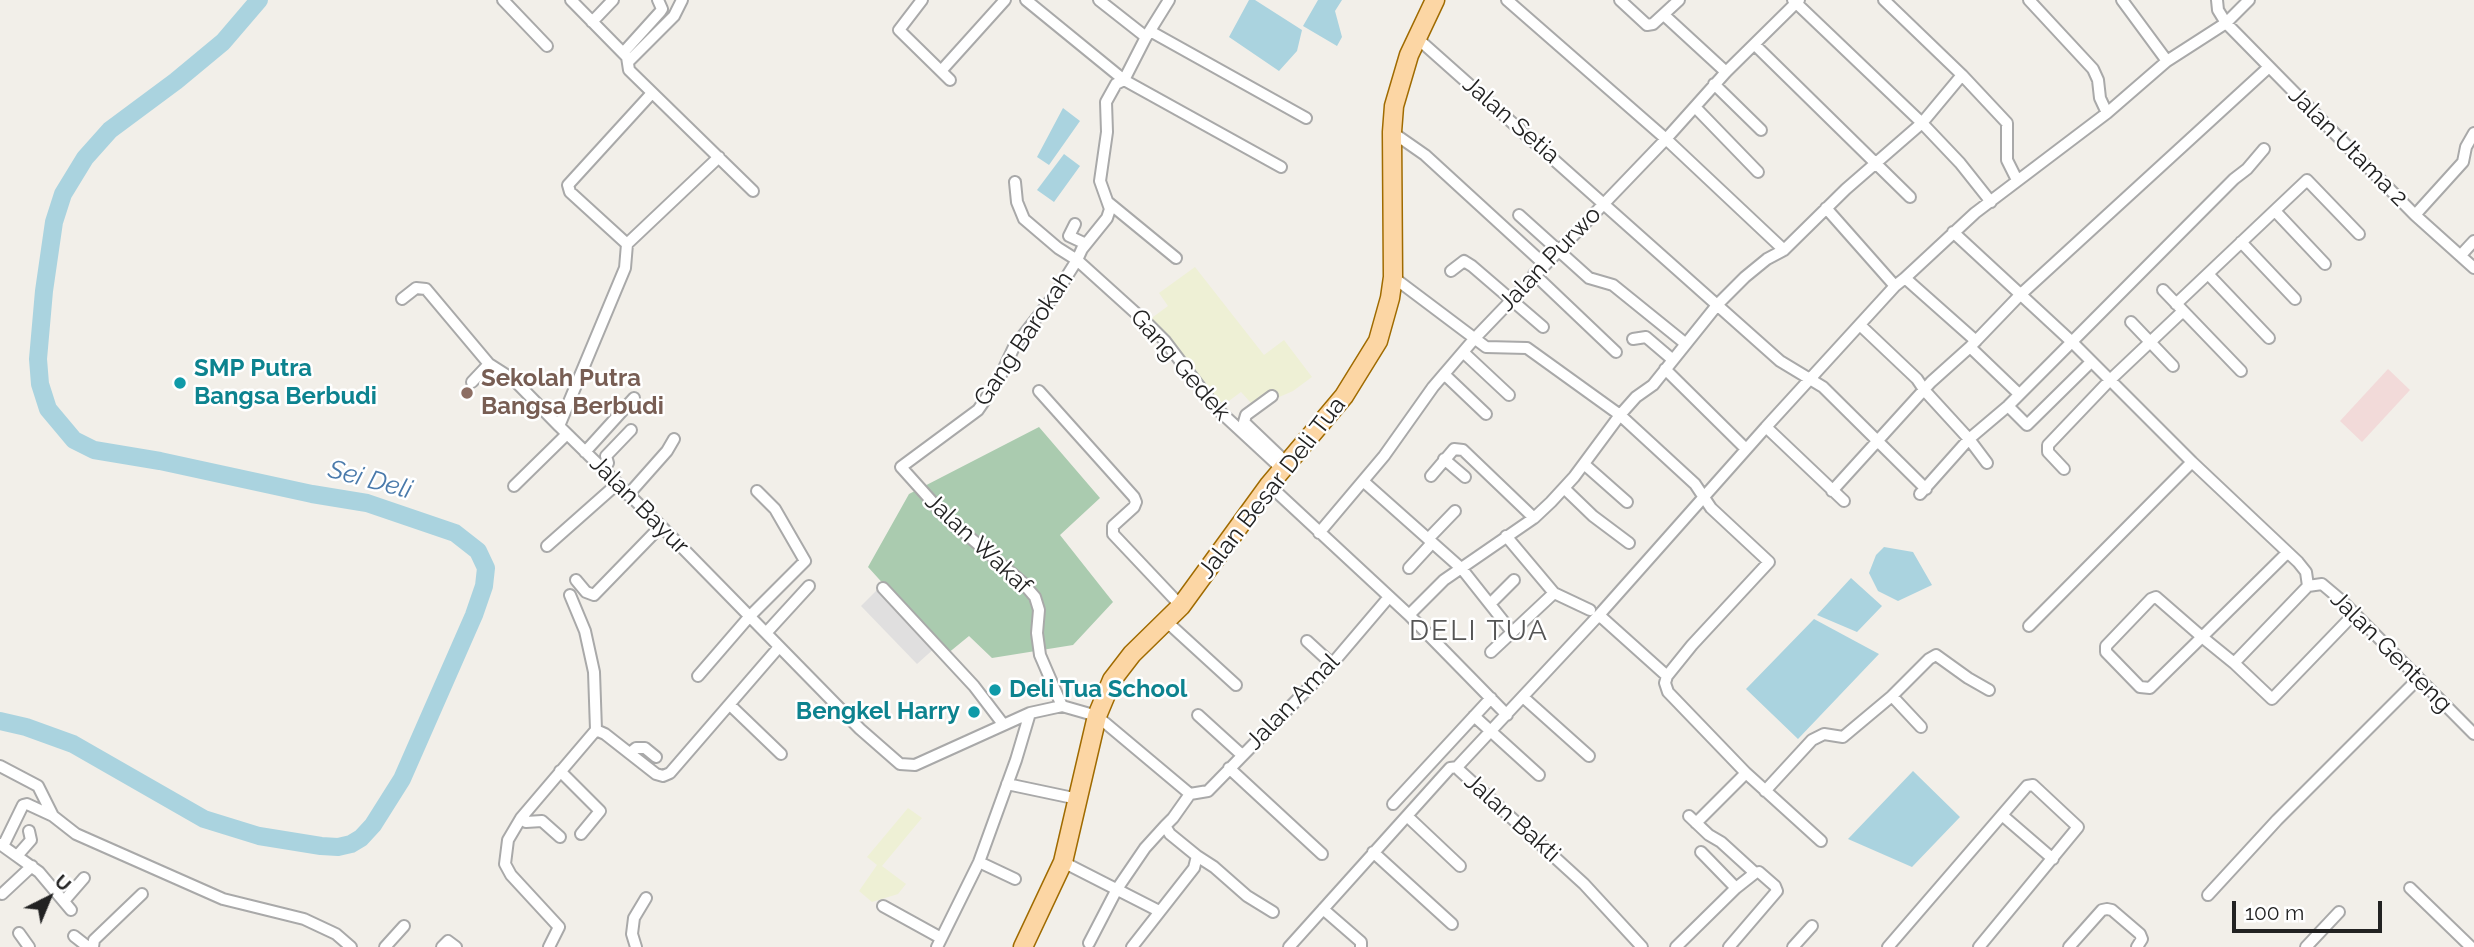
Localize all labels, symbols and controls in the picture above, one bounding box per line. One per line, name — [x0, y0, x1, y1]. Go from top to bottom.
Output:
street label: Jalan Setia — [1457, 70, 1565, 170]
street label: Jalan Utama 2 — [2282, 81, 2414, 213]
street label: Jalan Purwo — [1493, 200, 1607, 318]
street label: Gang Barokah — [968, 266, 1080, 412]
street label: Gang Gedek — [1124, 303, 1236, 427]
place label: SMP Putra Bangsa Berbudi — [194, 355, 377, 411]
place label: Sekolah Putra Bangsa Berbudi — [481, 365, 664, 421]
marker: SMP Putra Bangsa Berbudi — [172, 375, 188, 391]
marker: Sekolah Putra Bangsa Berbudi — [459, 385, 475, 401]
street label: Jalan Besar Deli Tua — [1192, 391, 1352, 585]
street label: Jalan Bayur — [583, 449, 695, 561]
water label: Sei Deli — [325, 454, 415, 506]
street label: Jalan Wakaf — [919, 488, 1037, 600]
street label: Jalan Genteng — [2324, 585, 2458, 719]
district label: DELI TUA — [1410, 615, 1548, 649]
street label: Jalan Amal — [1240, 648, 1346, 756]
place label: Deli Tua School — [1009, 676, 1187, 704]
marker: Deli Tua School — [987, 682, 1003, 698]
place label: Bengkel Harry — [796, 698, 960, 726]
marker: Bengkel Harry — [966, 704, 982, 720]
street label: Jalan Bakti — [1458, 767, 1566, 869]
north arrow — [14, 863, 84, 933]
text: U — [51, 870, 76, 896]
scale bar — [2236, 888, 2386, 932]
text: 100 m — [2245, 900, 2304, 925]

